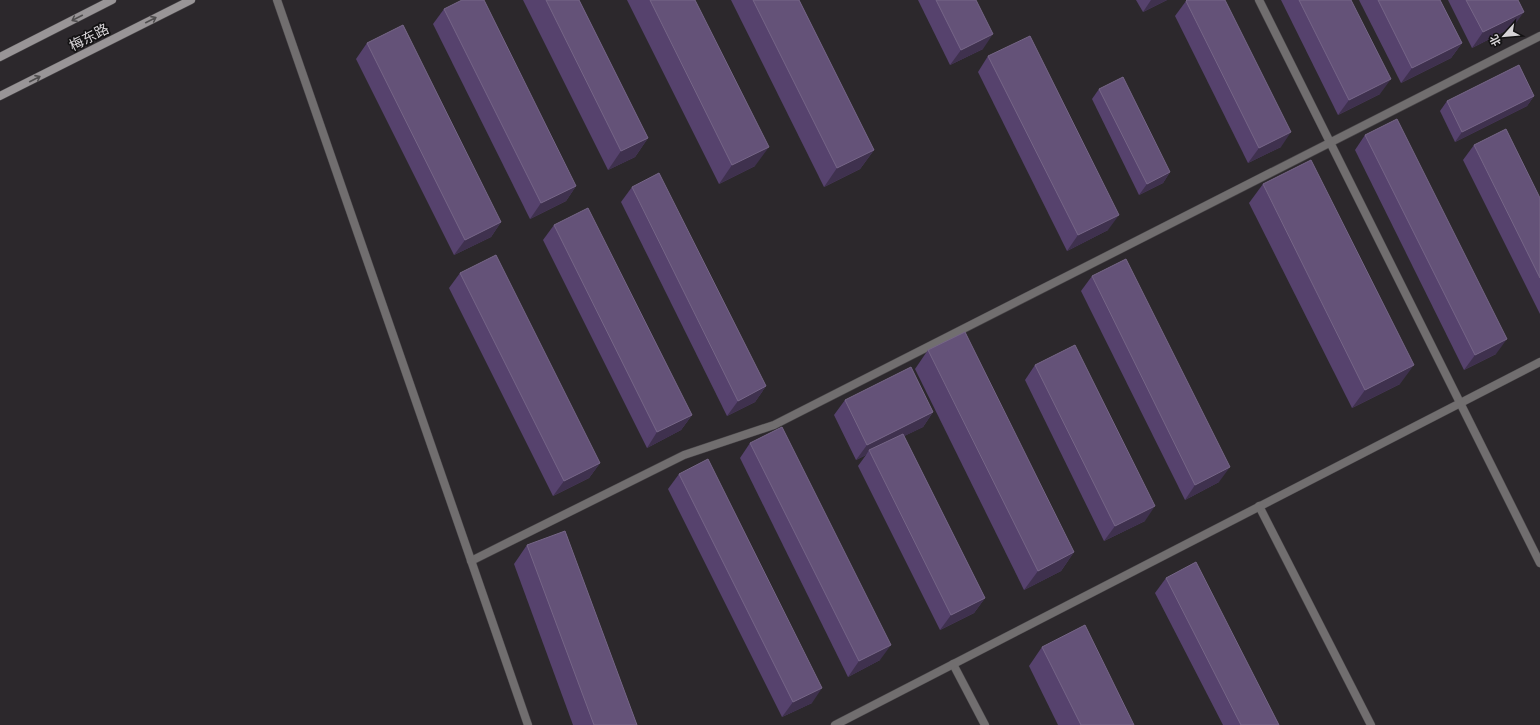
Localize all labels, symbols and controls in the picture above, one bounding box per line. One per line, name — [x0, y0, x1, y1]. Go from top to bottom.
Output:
one-way arrow — [72, 14, 84, 22]
one-way arrow — [145, 16, 157, 23]
north arrow — [1484, 16, 1524, 56]
street label: 梅东路 — [66, 19, 111, 54]
text: 北 — [1486, 33, 1503, 49]
one-way arrow — [29, 75, 41, 82]

